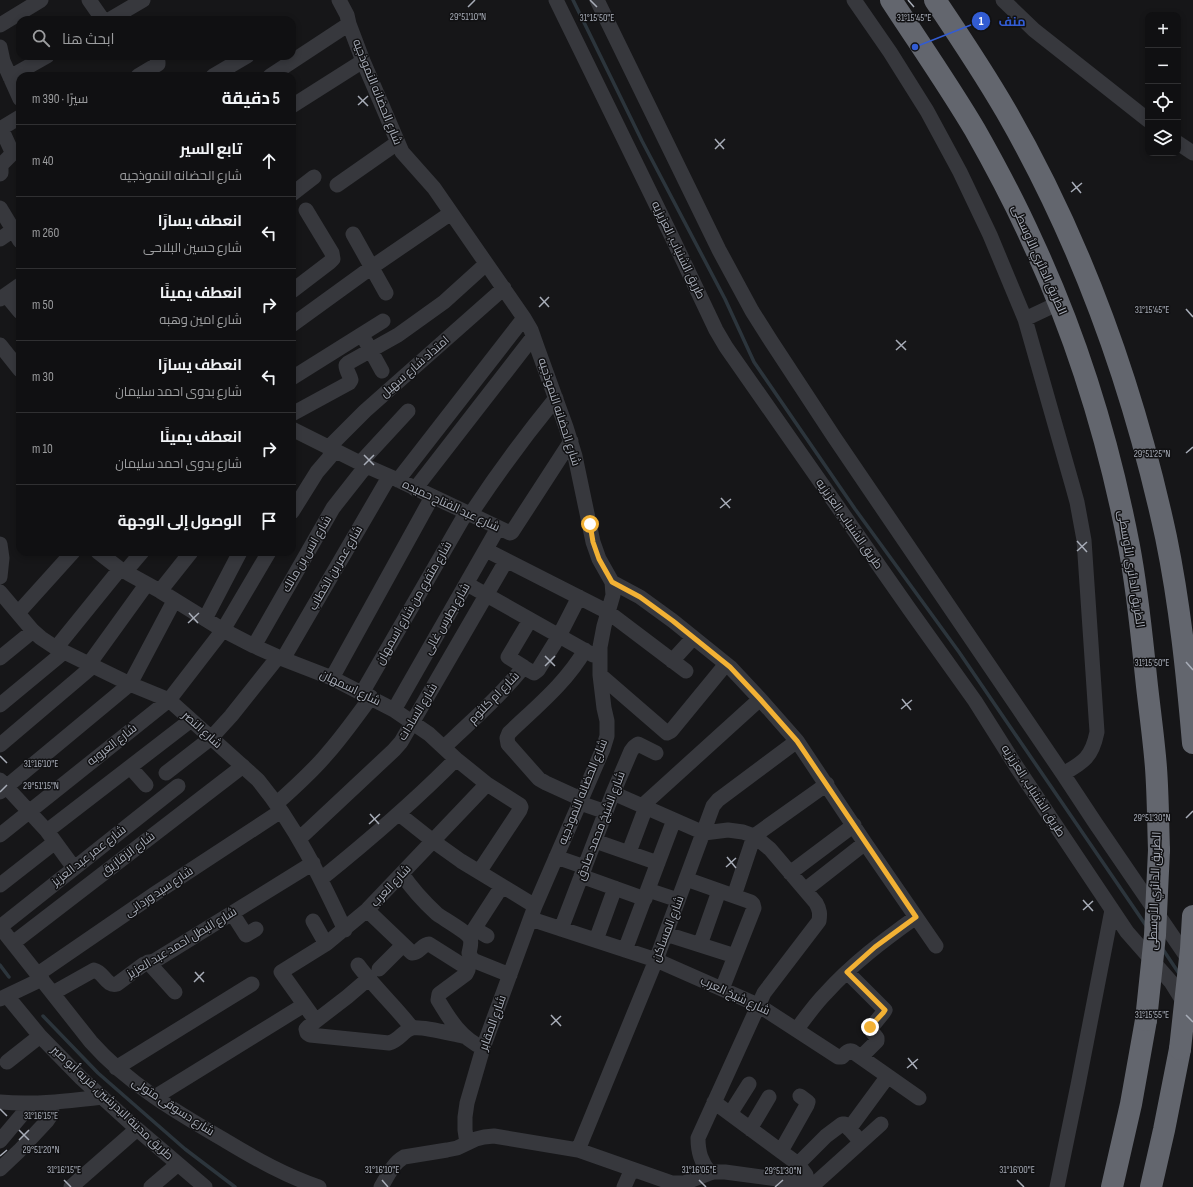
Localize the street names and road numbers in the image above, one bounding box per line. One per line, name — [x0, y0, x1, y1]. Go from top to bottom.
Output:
street label: شارع الحضانه النموذجيه — [349, 37, 405, 147]
street label: طريق الشنباب, العزيزيه — [648, 199, 708, 301]
street label: الطريق الدائري الأوسطى — [1006, 203, 1070, 318]
street label: امتداد شارع سهيل — [377, 333, 453, 401]
street label: شارع الحضانه النموذجيه — [534, 356, 584, 468]
street label: طريق الشنباب, العزيزيه — [812, 476, 886, 572]
street label: شارع عبد الفتاح حميده — [400, 477, 502, 535]
street label: الطريق الدائري الأوسطى — [1112, 509, 1148, 629]
street label: شارع انس بن مالك — [279, 513, 335, 595]
street label: شارع عمر بن الخطاب — [306, 523, 366, 613]
street label: شارع متفرع من شارع اسمهان — [372, 539, 456, 667]
street label: شارع بطرس غالى — [420, 580, 474, 658]
street label: شارع اسمهان — [317, 667, 383, 709]
street label: شارع ام كلثوم — [465, 669, 523, 727]
street label: شارع السادات — [395, 681, 441, 743]
street label: شارع النصر — [178, 707, 225, 752]
street label: شارع العروبه — [84, 721, 140, 769]
street label: شارع الحضانه النموذجيه — [555, 737, 611, 847]
street label: طريق الشنباب, العزيزيه — [998, 742, 1068, 840]
street label: شارع الشيخ محمد صادق — [573, 769, 629, 883]
street label: شارع عمر عبد العزيز — [48, 822, 129, 890]
street label: شارع الزقازيق — [98, 829, 158, 879]
street label: الطريق الدائري الأوسطى — [1145, 831, 1167, 951]
street label: شارع العرب — [368, 862, 414, 910]
street label: شارع سيد وردانى — [122, 864, 196, 920]
street label: شارع المساكن — [649, 894, 687, 964]
street label: شارع البطل احمد عبد العزيز — [124, 904, 240, 982]
street label: شارع شيخ العرب — [698, 973, 772, 1019]
street label: شارع المقابر — [476, 993, 510, 1054]
street label: طريق مدينة البدرشين, قريه أبو صير — [47, 1041, 177, 1163]
street label: شارع دسوقى متولى — [129, 1075, 217, 1139]

